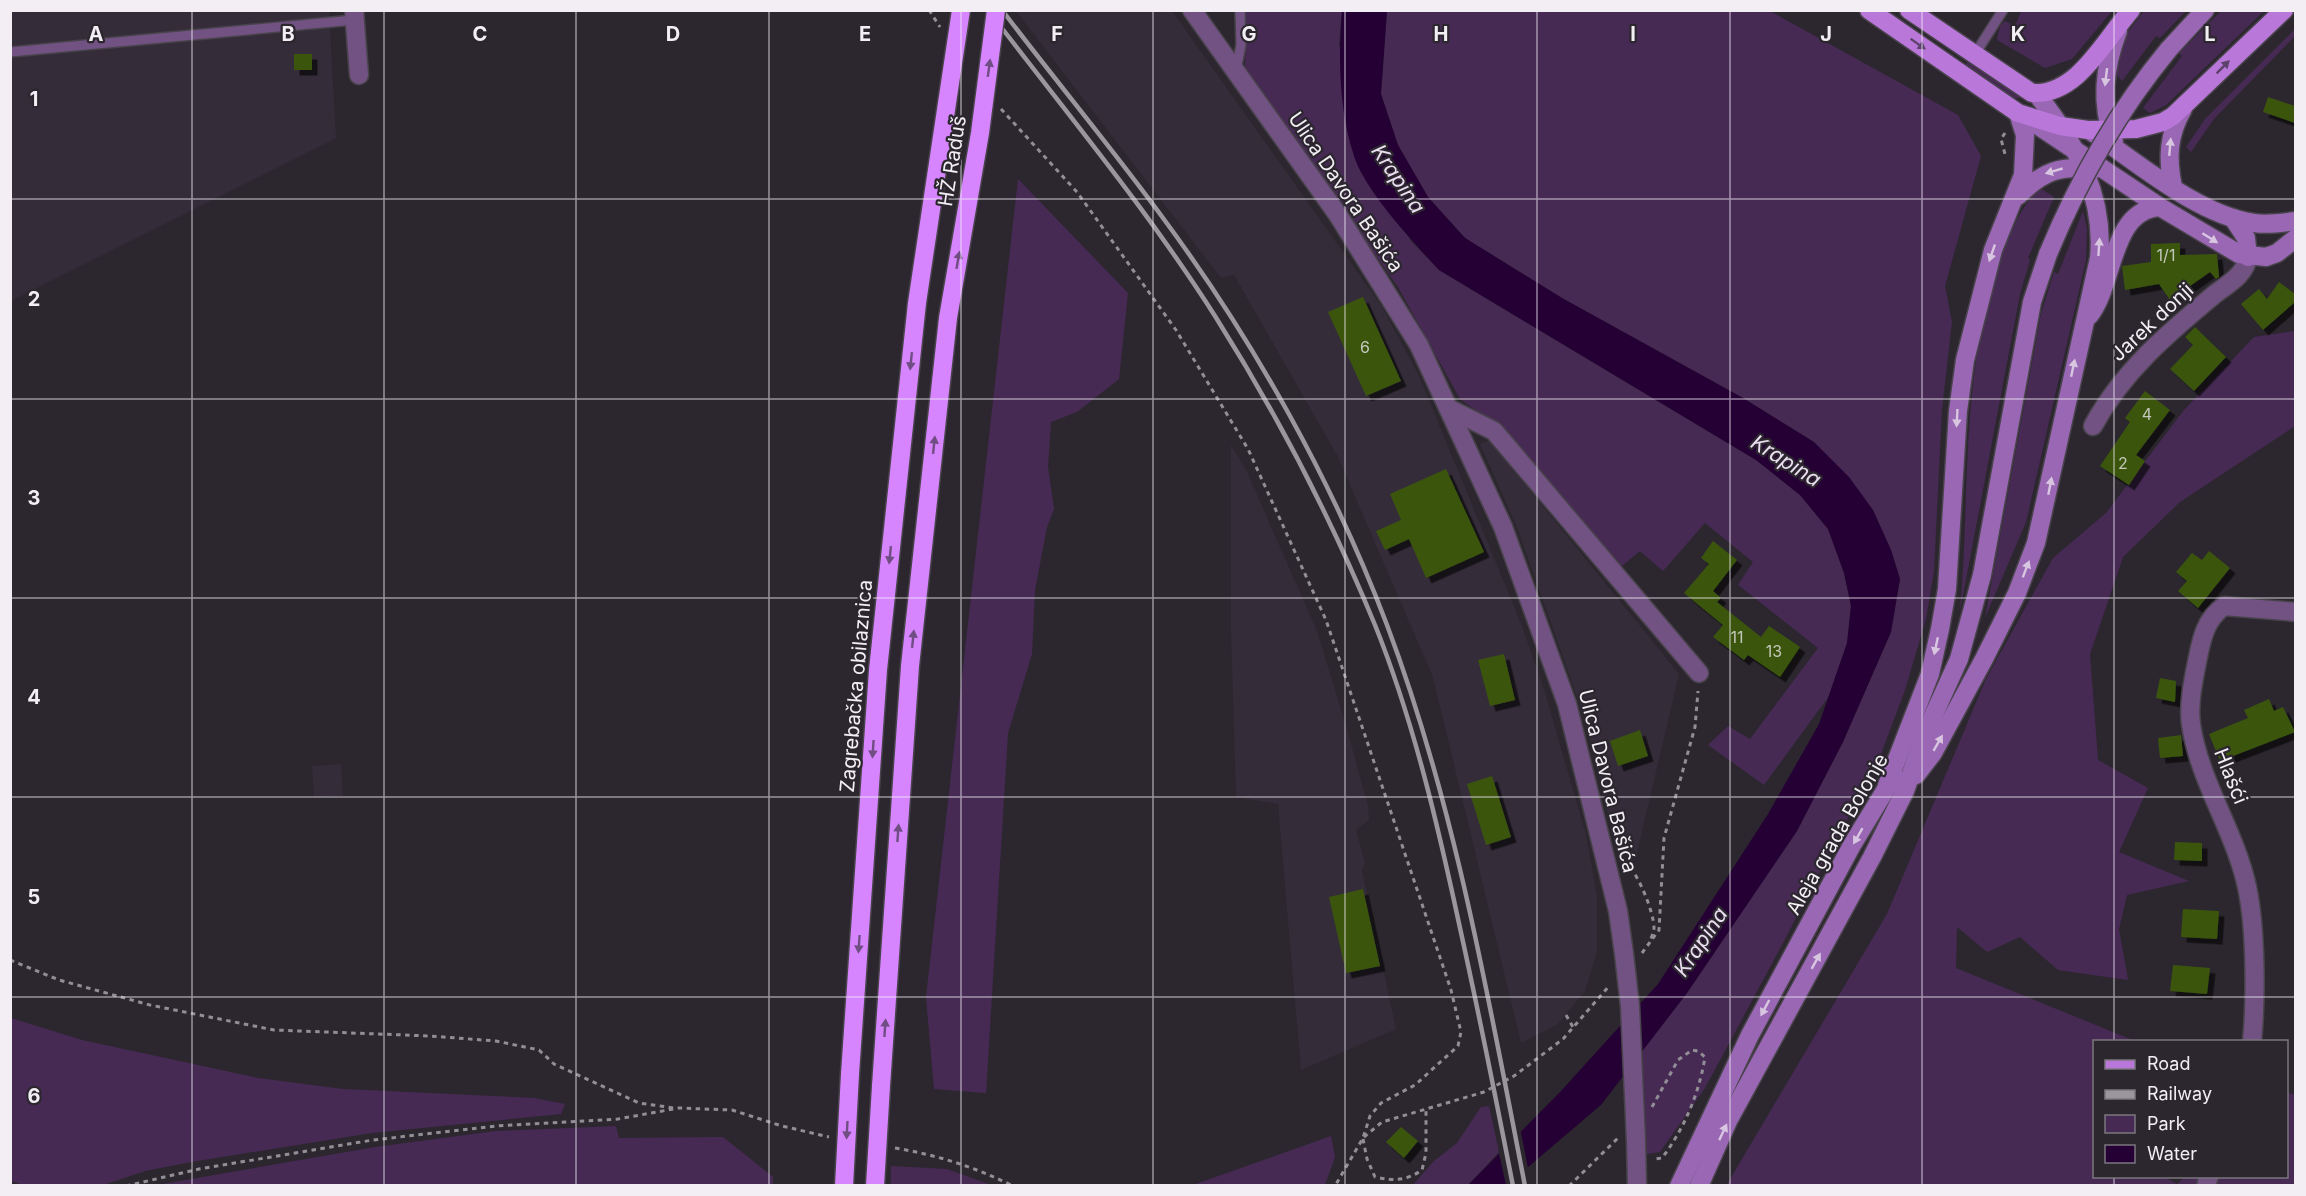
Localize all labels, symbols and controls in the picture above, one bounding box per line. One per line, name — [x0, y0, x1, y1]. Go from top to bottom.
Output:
text: A — [89, 22, 104, 46]
text: B — [281, 22, 295, 46]
text: C — [473, 22, 487, 46]
text: D — [666, 22, 680, 46]
text: E — [859, 22, 871, 46]
text: F — [1051, 22, 1063, 46]
text: G — [1241, 22, 1257, 46]
text: H — [1434, 22, 1448, 46]
text: I — [1630, 22, 1636, 46]
text: J — [1820, 22, 1832, 46]
text: K — [2011, 22, 2025, 46]
text: L — [2204, 22, 2216, 46]
one-way arrow — [1909, 38, 1925, 50]
one-way arrow — [984, 58, 993, 77]
one-way arrow — [2216, 60, 2230, 74]
one-way arrow — [2101, 67, 2110, 86]
text: 1 — [30, 87, 38, 111]
street label: Ulica Davora Bašića — [1283, 107, 1409, 277]
street label: HŽ Raduš — [932, 114, 971, 208]
one-way arrow — [2165, 137, 2174, 156]
water label: Krapina — [1366, 139, 1431, 218]
one-way arrow — [2045, 167, 2063, 176]
one-way arrow — [2202, 233, 2218, 244]
one-way arrow — [2095, 237, 2104, 256]
one-way arrow — [1987, 244, 1997, 262]
house number: 1/1 — [2157, 245, 2175, 265]
one-way arrow — [954, 251, 963, 270]
street label: Jarek donji — [2106, 278, 2198, 366]
text: 2 — [28, 287, 40, 311]
house number: 6 — [1360, 337, 1370, 357]
one-way arrow — [906, 352, 916, 371]
one-way arrow — [2069, 358, 2078, 377]
house number: 4 — [2142, 404, 2152, 424]
one-way arrow — [1953, 409, 1962, 428]
water label: Krapina — [1747, 429, 1826, 492]
one-way arrow — [929, 435, 939, 454]
house number: 2 — [2118, 453, 2128, 473]
one-way arrow — [2046, 477, 2055, 496]
text: 3 — [28, 486, 40, 510]
one-way arrow — [885, 546, 895, 565]
one-way arrow — [2022, 560, 2031, 578]
street label: Zagrebačka obilaznica — [835, 579, 877, 793]
house number: 11 — [1730, 627, 1744, 647]
one-way arrow — [908, 629, 918, 648]
one-way arrow — [1931, 637, 1940, 656]
house number: 13 — [1766, 641, 1782, 661]
text: 4 — [27, 685, 41, 709]
street label: Ulica Davora Bašića — [1574, 687, 1642, 875]
one-way arrow — [1933, 735, 1944, 751]
one-way arrow — [868, 740, 877, 759]
street label: Hlašći — [2209, 745, 2253, 807]
street label: Aleja grada Bolonje — [1781, 749, 1893, 919]
one-way arrow — [894, 824, 903, 843]
one-way arrow — [1853, 828, 1863, 845]
text: 5 — [28, 885, 40, 909]
water label: Krapina — [1668, 902, 1733, 981]
one-way arrow — [854, 934, 864, 953]
one-way arrow — [1811, 952, 1821, 969]
one-way arrow — [1760, 1000, 1770, 1017]
one-way arrow — [880, 1018, 890, 1037]
legend — [2093, 1040, 2288, 1178]
text: Road — [2147, 1053, 2190, 1074]
text: Railway — [2147, 1083, 2212, 1104]
text: 6 — [28, 1084, 41, 1108]
text: Park — [2147, 1113, 2186, 1134]
one-way arrow — [843, 1120, 852, 1139]
one-way arrow — [1719, 1124, 1728, 1141]
text: Water — [2147, 1143, 2197, 1164]

